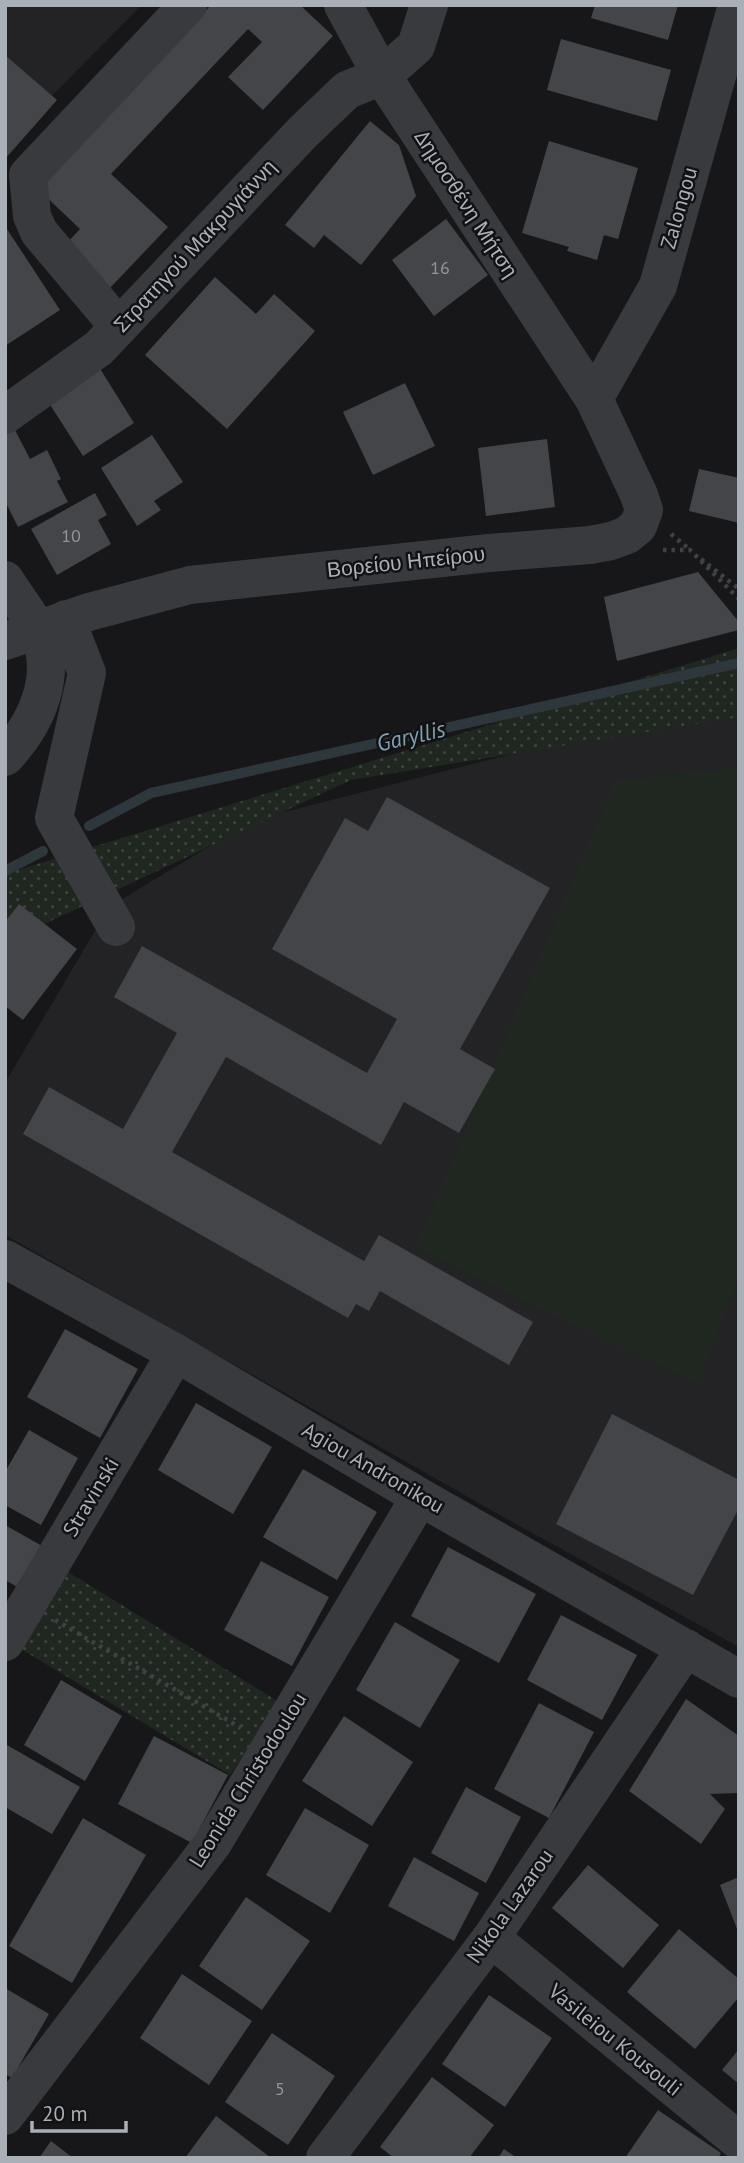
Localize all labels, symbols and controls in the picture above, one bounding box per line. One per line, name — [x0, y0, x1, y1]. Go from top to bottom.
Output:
street label: Δημοσθένη Μήτση — [409, 125, 524, 283]
street label: Στρατηγού Μακρυγιάννη — [107, 153, 282, 338]
street label: Zalongou — [654, 164, 703, 252]
house number: 16 — [430, 256, 450, 279]
house number: 10 — [61, 524, 81, 547]
street label: Βορείου Ηπείρου — [326, 540, 486, 583]
water label: Garyllis — [374, 713, 449, 757]
street label: Agiou Andronikou — [297, 1416, 449, 1519]
street label: Stravinski — [56, 1452, 125, 1541]
street label: Leonida Christodoulou — [183, 1687, 312, 1872]
street label: Nikola Lazarou — [460, 1843, 559, 1968]
street label: Vasileiou Kousouli — [542, 1977, 688, 2102]
house number: 5 — [275, 2077, 285, 2100]
scale bar — [32, 2090, 126, 2134]
text: 20 m — [42, 2100, 88, 2127]

